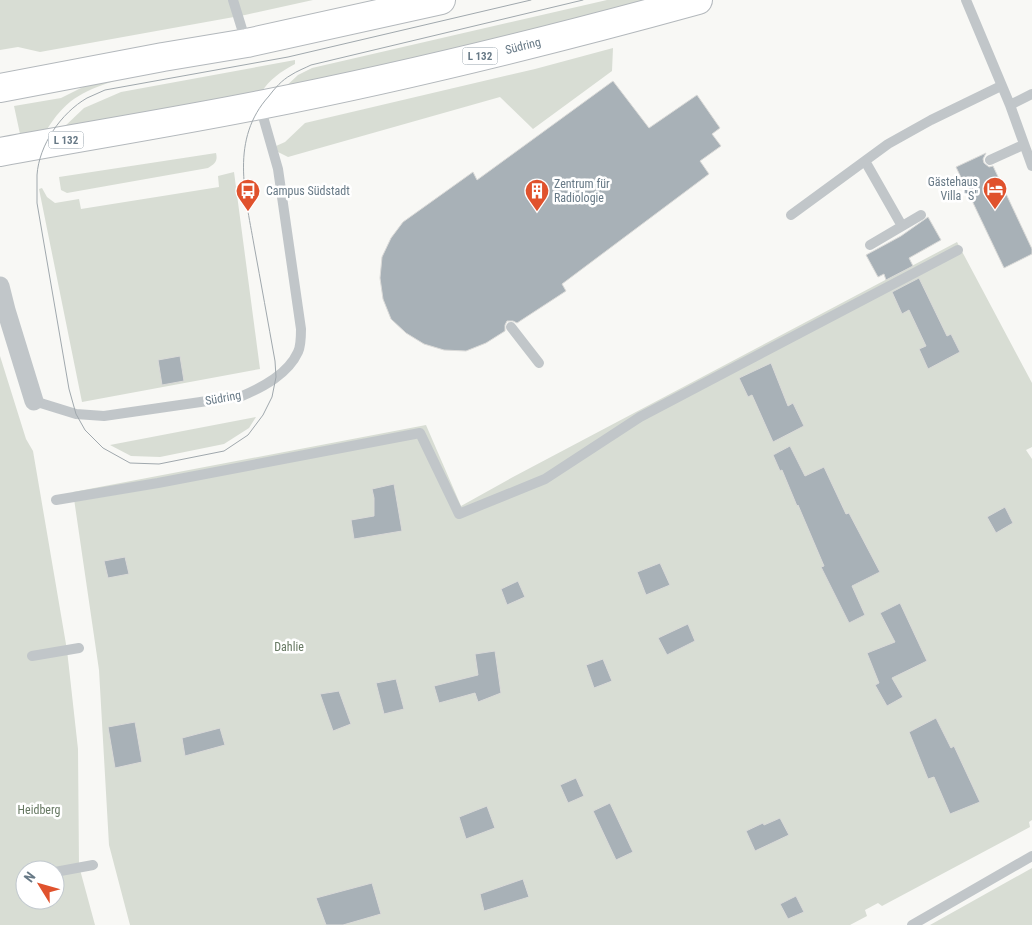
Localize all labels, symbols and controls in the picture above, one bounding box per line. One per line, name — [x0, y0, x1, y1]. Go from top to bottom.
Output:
street label: Südring — [504, 35, 542, 57]
road number: L 132 — [462, 48, 498, 64]
road number: L 132 — [48, 132, 84, 148]
place label: Gästehaus Villa "S" — [928, 175, 978, 203]
hotel icon: Gästehaus Villa "S" — [982, 176, 1008, 210]
place label: Zentrum für Radiologie — [554, 177, 610, 205]
bus stop icon: Campus Südstadt — [235, 178, 261, 212]
building icon: Zentrum für Radiologie — [524, 178, 550, 212]
place label: Campus Südstadt — [266, 184, 350, 198]
street label: Südring — [204, 388, 242, 408]
park label: Dahlie — [274, 640, 304, 654]
park label: Heidberg — [18, 803, 60, 817]
north arrow — [15, 860, 65, 910]
text: N — [21, 869, 39, 885]

